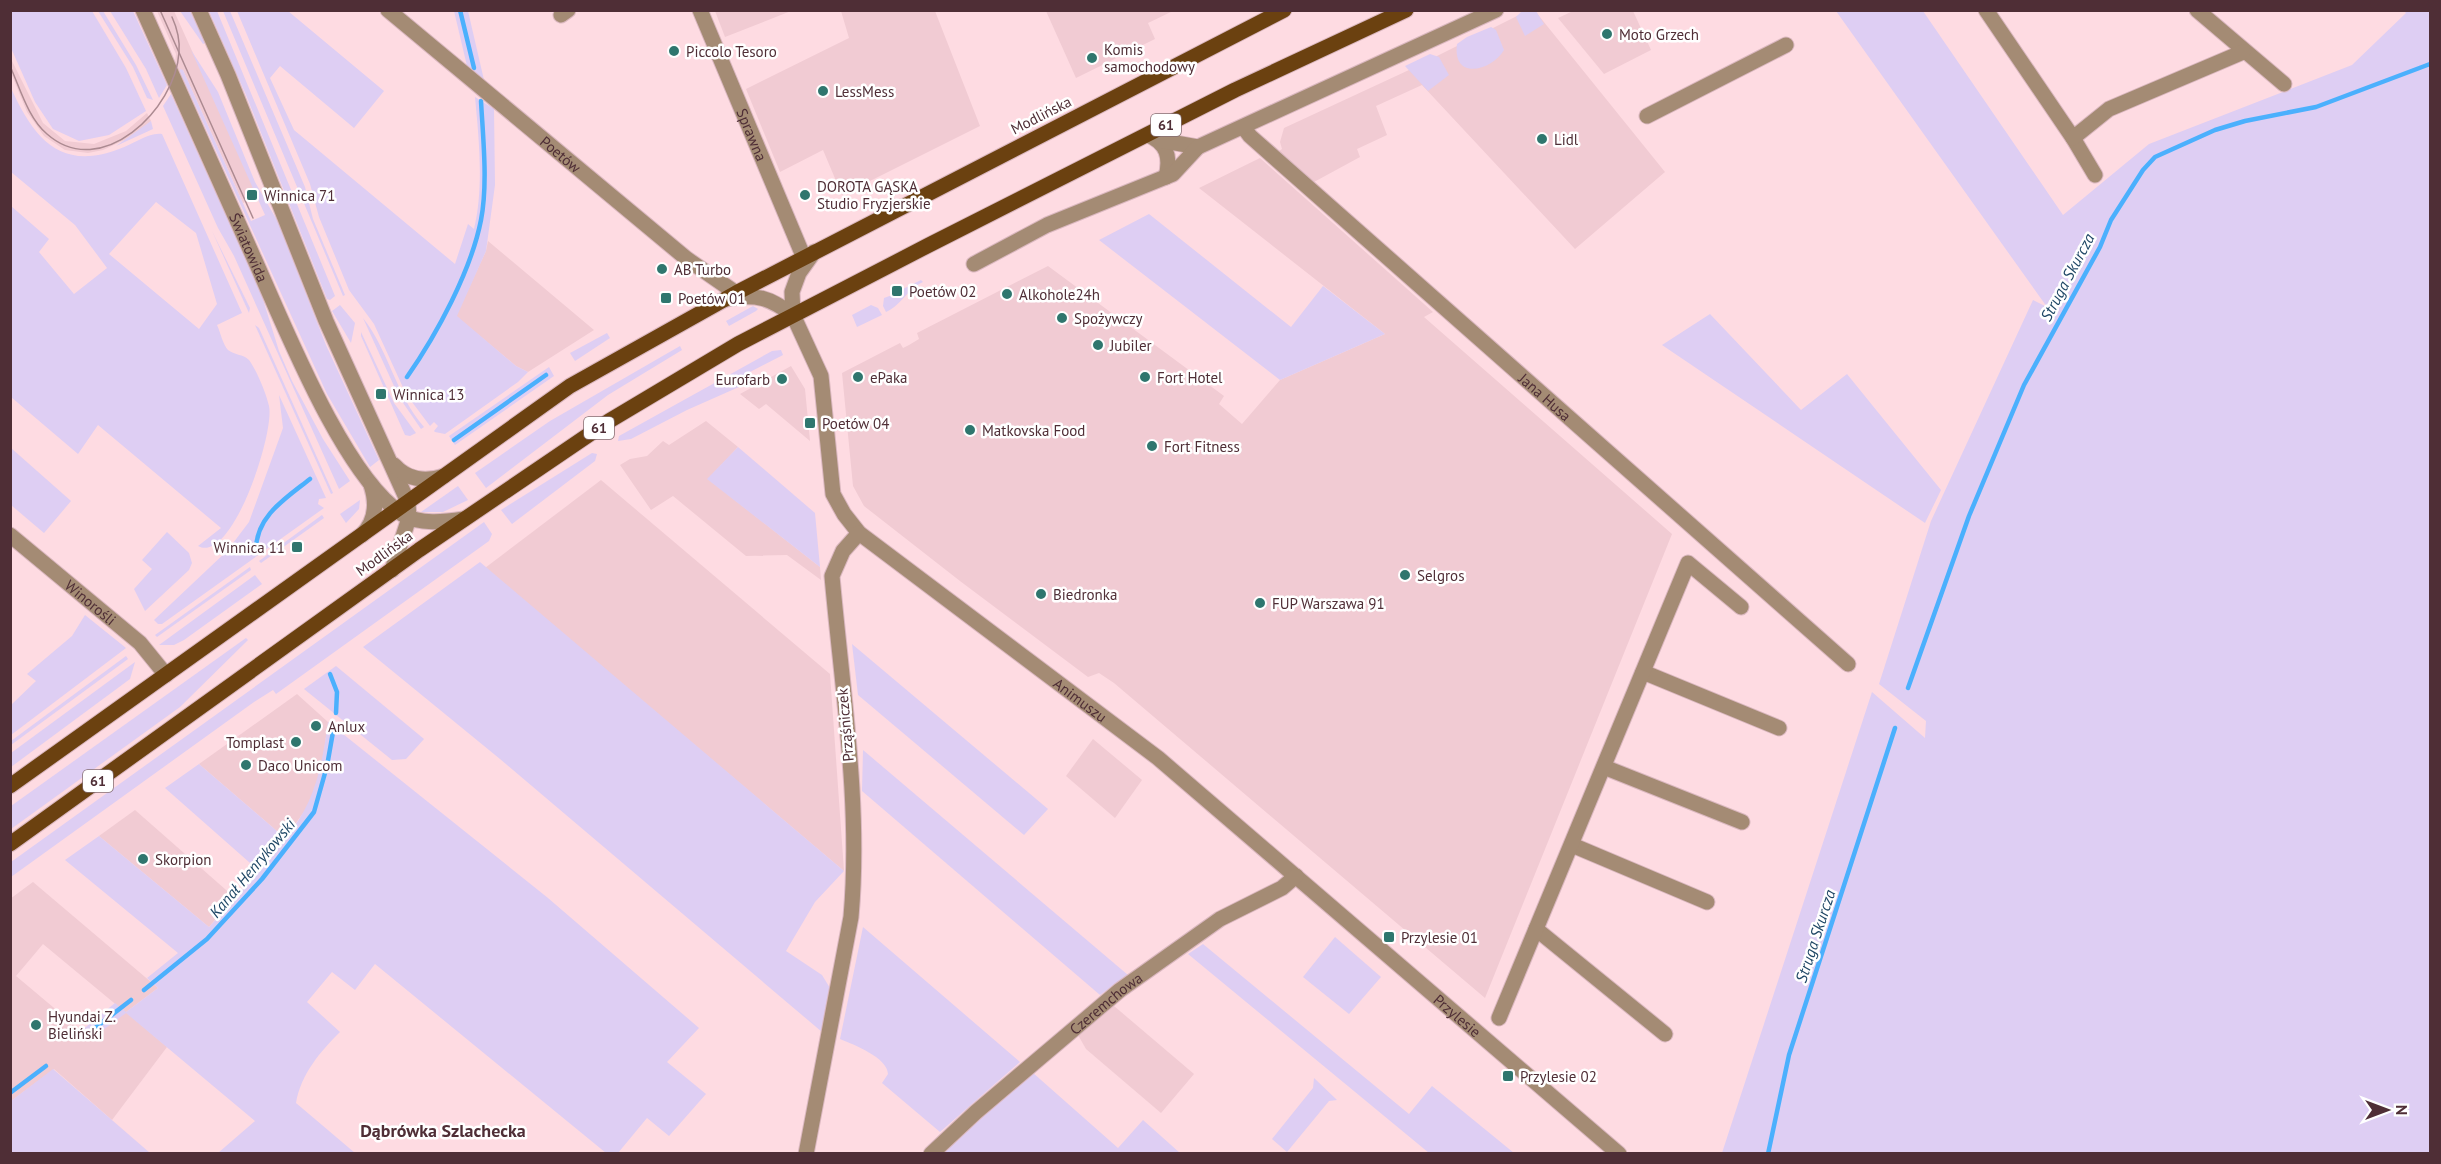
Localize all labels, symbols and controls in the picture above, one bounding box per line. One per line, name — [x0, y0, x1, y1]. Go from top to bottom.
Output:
place label: Moto Grzech — [1619, 25, 1699, 44]
marker: Moto Grzech — [1600, 27, 1614, 41]
place label: Komis samochodowy — [1104, 40, 1195, 76]
place label: Piccolo Tesoro — [686, 42, 777, 61]
marker: Piccolo Tesoro — [667, 44, 681, 58]
marker: Komis samochodowy — [1085, 51, 1099, 65]
place label: LessMess — [835, 82, 894, 101]
marker: LessMess — [816, 84, 830, 98]
street label: Modlińska — [1007, 92, 1075, 138]
street label: Sprawna — [733, 105, 772, 164]
road number: 61 — [1151, 114, 1181, 136]
place label: Lidl — [1554, 130, 1579, 149]
street label: Poetów — [537, 132, 585, 176]
marker: Lidl — [1535, 132, 1549, 146]
place label: DOROTA GĄSKA Studio Fryzjerskie — [817, 177, 931, 213]
place label: Winnica 71 — [264, 186, 335, 205]
marker: Winnica 71 — [245, 188, 259, 202]
marker: DOROTA GĄSKA Studio Fryzjerskie — [798, 188, 812, 202]
street label: Światowida — [226, 210, 273, 285]
water label: Struga Skurcza — [2036, 230, 2099, 324]
place label: AB Turbo — [674, 260, 731, 279]
marker: AB Turbo — [655, 262, 669, 276]
place label: Poetów 02 — [909, 282, 976, 301]
marker: Poetów 02 — [890, 284, 904, 298]
place label: Alkohole24h — [1019, 285, 1100, 304]
marker: Alkohole24h — [1000, 287, 1014, 301]
place label: Poetów 01 — [678, 289, 745, 308]
marker: Poetów 01 — [659, 291, 673, 305]
place label: Spożywczy — [1074, 309, 1142, 328]
marker: Spożywczy — [1055, 311, 1069, 325]
place label: Jubiler — [1109, 336, 1152, 355]
marker: Jubiler — [1091, 338, 1105, 352]
place label: ePaka — [870, 368, 908, 387]
place label: Fort Hotel — [1157, 368, 1223, 387]
street label: Jana Husa — [1515, 368, 1575, 425]
place label: Eurofarb — [715, 370, 770, 389]
marker: ePaka — [851, 370, 865, 384]
marker: Fort Hotel — [1138, 370, 1152, 384]
marker: Eurofarb — [775, 372, 789, 386]
place label: Winnica 13 — [393, 385, 464, 404]
marker: Winnica 13 — [374, 387, 388, 401]
place label: Poetów 04 — [822, 414, 889, 433]
marker: Poetów 04 — [803, 416, 817, 430]
road number: 61 — [584, 417, 614, 439]
place label: Matkovska Food — [982, 421, 1085, 440]
marker: Matkovska Food — [963, 423, 977, 437]
place label: Fort Fitness — [1164, 437, 1240, 456]
marker: Fort Fitness — [1145, 439, 1159, 453]
street label: Modlińska — [352, 526, 416, 580]
place label: Winnica 11 — [214, 538, 285, 557]
marker: Winnica 11 — [290, 540, 304, 554]
place label: Selgros — [1417, 566, 1464, 585]
marker: Selgros — [1398, 568, 1412, 582]
street label: Winorośli — [61, 575, 120, 629]
place label: Biedronka — [1053, 585, 1117, 604]
marker: Biedronka — [1034, 587, 1048, 601]
place label: FUP Warszawa 91 — [1272, 594, 1385, 613]
marker: FUP Warszawa 91 — [1253, 596, 1267, 610]
street label: Animuszu — [1050, 673, 1111, 726]
street label: Prząśniczek — [832, 687, 858, 762]
place label: Anlux — [328, 717, 365, 736]
marker: Anlux — [309, 719, 323, 733]
place label: Tomplast — [226, 733, 284, 752]
marker: Tomplast — [289, 735, 303, 749]
place label: Daco Unicom — [258, 756, 342, 775]
marker: Daco Unicom — [239, 758, 253, 772]
road number: 61 — [83, 770, 113, 792]
water label: Kanał Henrykowski — [205, 814, 300, 921]
place label: Skorpion — [155, 850, 212, 869]
marker: Skorpion — [136, 852, 150, 866]
water label: Struga Skurcza — [1791, 887, 1839, 985]
place label: Przylesie 01 — [1401, 928, 1478, 947]
marker: Przylesie 01 — [1382, 930, 1396, 944]
street label: Czeremchowa — [1065, 968, 1146, 1038]
street label: Przylesie — [1430, 990, 1485, 1041]
place label: Hyundai Z. Bieliński — [48, 1007, 116, 1043]
marker: Hyundai Z. Bieliński — [29, 1018, 43, 1032]
place label: Przylesie 02 — [1520, 1067, 1597, 1086]
marker: Przylesie 02 — [1501, 1069, 1515, 1083]
north arrow — [2357, 1080, 2417, 1140]
text: N — [2392, 1105, 2412, 1115]
district label: Dąbrówka Szlachecka — [360, 1119, 526, 1142]

